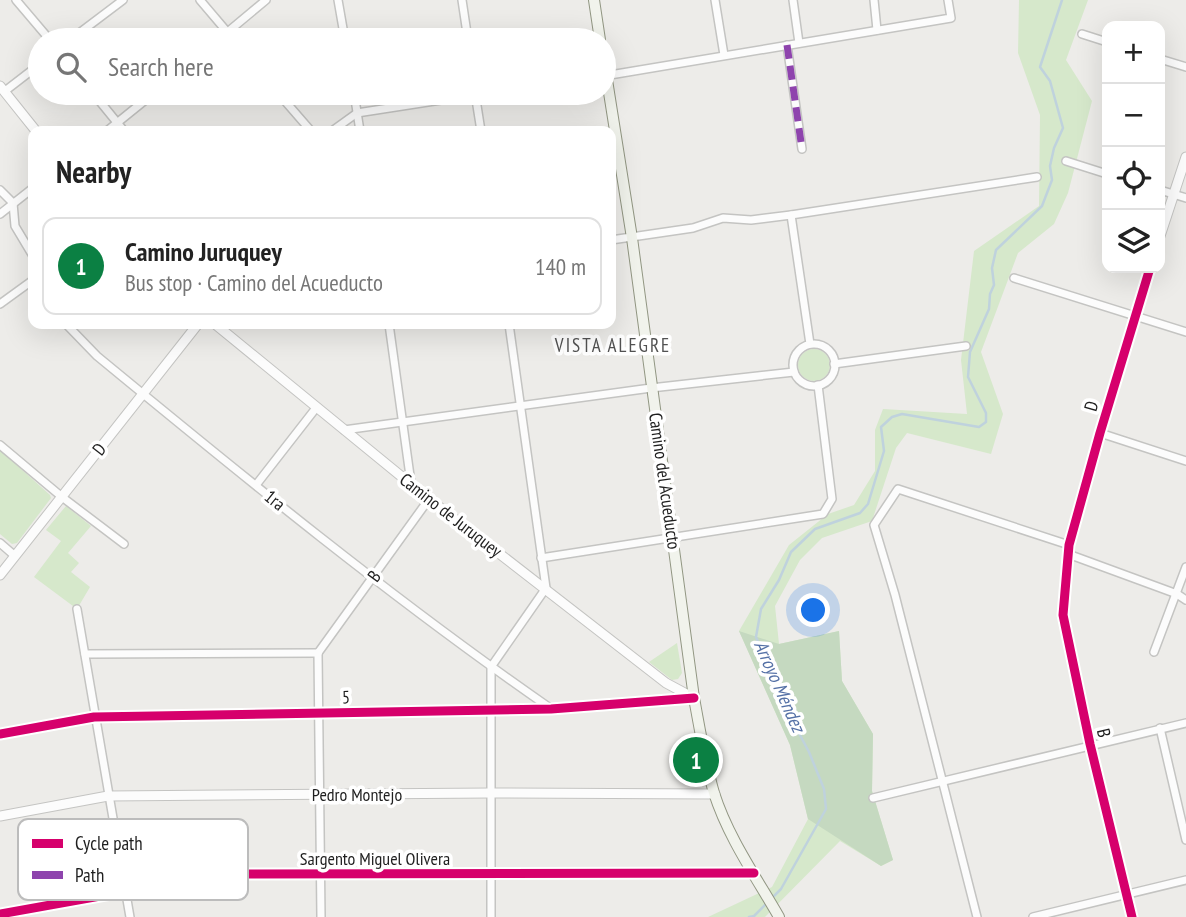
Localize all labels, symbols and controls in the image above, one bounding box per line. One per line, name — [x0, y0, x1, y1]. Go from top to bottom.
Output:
map controls — [1102, 21, 1165, 273]
button: + — [1102, 21, 1165, 84]
search box — [28, 28, 616, 105]
icon: search — [52, 48, 90, 86]
text: Search here — [108, 50, 214, 83]
button: − — [1102, 84, 1165, 147]
button: locate — [1102, 147, 1165, 210]
text: Nearby — [56, 152, 131, 191]
button: layers — [1102, 210, 1165, 273]
text: Camino Juruquey — [125, 235, 282, 268]
text: 1 — [76, 252, 87, 281]
text: 140 m — [535, 252, 586, 281]
text: Bus stop · Camino del Acueducto — [125, 268, 383, 297]
district label: VISTA ALEGRE — [554, 333, 671, 357]
street label: D — [1079, 398, 1103, 414]
street label: Camino del Acueducto — [644, 411, 686, 551]
street label: D — [87, 438, 111, 460]
street label: Camino de Juruquey — [395, 468, 507, 562]
street label: 1ra — [260, 485, 290, 515]
street label: B — [362, 566, 386, 586]
your location — [796, 593, 830, 627]
water label: Arroyo Méndez — [749, 636, 812, 738]
street label: 5 — [342, 685, 350, 709]
street label: B — [1092, 726, 1116, 740]
pin: 1 — [673, 734, 719, 786]
street label: Pedro Montejo — [312, 783, 402, 806]
legend — [18, 819, 248, 900]
text: Cycle path — [75, 831, 143, 855]
street label: Sargento Miguel Olivera — [300, 847, 450, 870]
text: Path — [75, 863, 104, 887]

